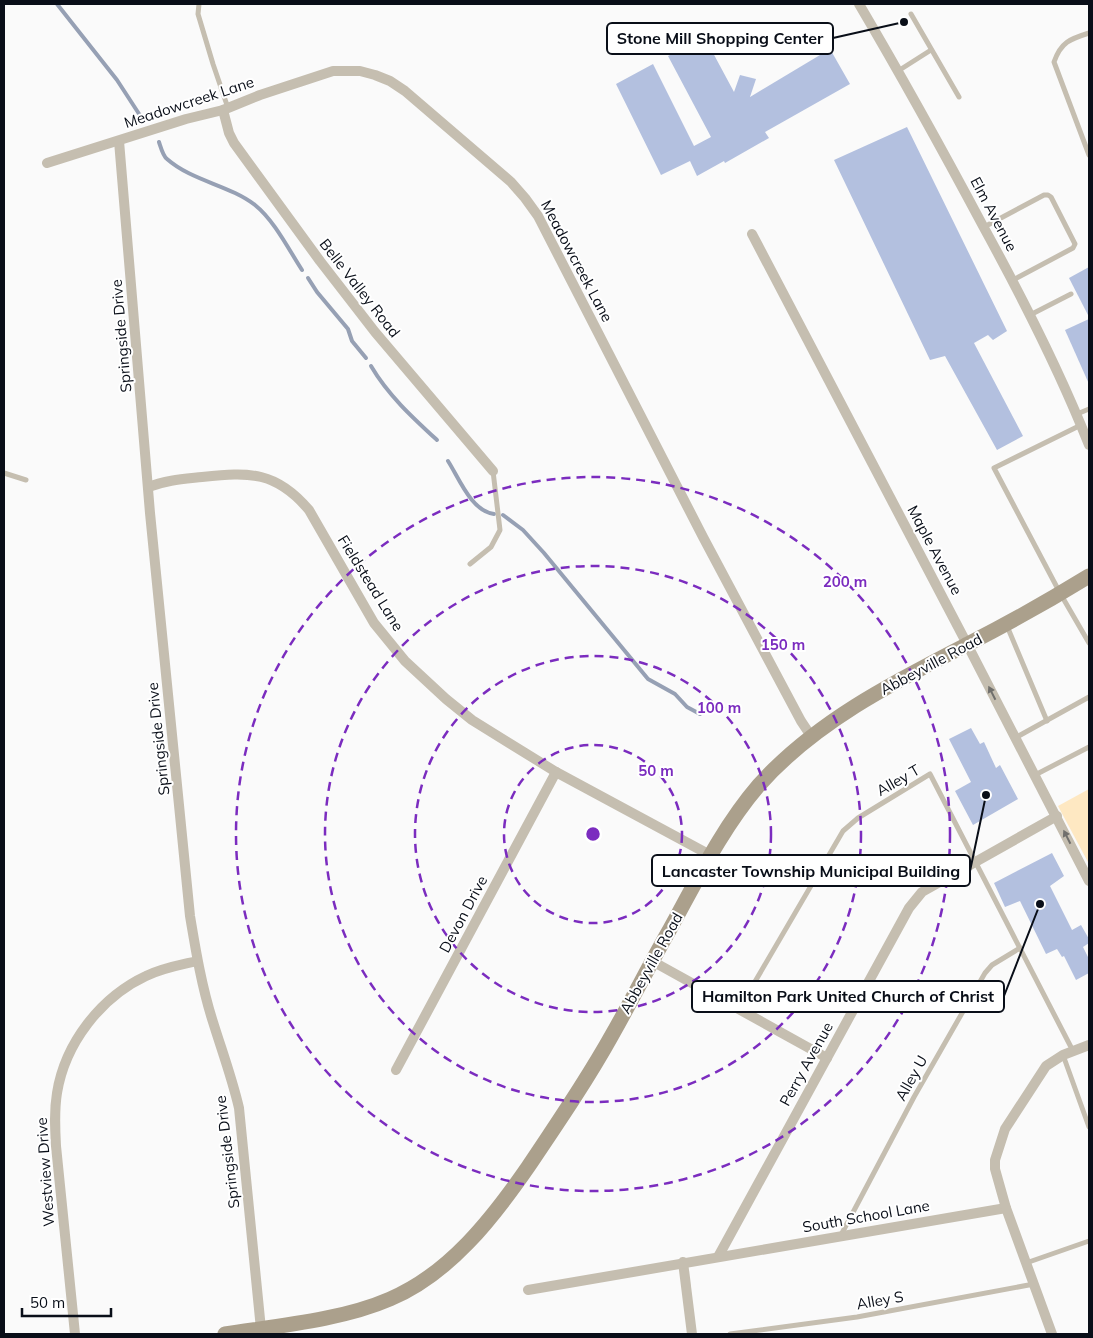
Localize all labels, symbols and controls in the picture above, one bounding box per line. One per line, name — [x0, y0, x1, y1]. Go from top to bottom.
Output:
callout: Stone Mill Shopping Center — [607, 23, 833, 54]
text: Stone Mill Shopping Center — [617, 28, 824, 48]
street label: Meadowcreek Lane — [122, 72, 256, 132]
street label: Elm Avenue — [966, 173, 1022, 255]
street label: Meadowcreek Lane — [537, 197, 617, 325]
street label: Belle Valley Road — [316, 235, 404, 341]
street label: Springside Drive — [107, 279, 135, 393]
street label: Maple Avenue — [903, 502, 967, 598]
street label: Fieldstead Lane — [334, 532, 408, 634]
text: 200 m — [823, 572, 867, 591]
street label: Abbeyville Road — [877, 629, 985, 699]
text: 150 m — [761, 635, 805, 654]
street label: Springside Drive — [143, 682, 173, 796]
one-way arrow — [988, 686, 996, 701]
text: 100 m — [697, 698, 741, 717]
street label: Alley T — [873, 760, 923, 800]
text: 50 m — [638, 761, 674, 780]
centre of rings — [584, 825, 602, 843]
one-way arrow — [1063, 830, 1071, 845]
callout: Lancaster Township Municipal Building — [652, 855, 970, 886]
text: Lancaster Township Municipal Building — [662, 861, 960, 881]
street label: Devon Drive — [435, 872, 491, 956]
street label: Abbeyville Road — [615, 909, 687, 1017]
callout: Hamilton Park United Church of Christ — [692, 981, 1004, 1012]
text: Hamilton Park United Church of Christ — [702, 986, 994, 1006]
street label: Perry Avenue — [775, 1019, 837, 1109]
street label: Alley U — [891, 1052, 931, 1104]
street label: Springside Drive — [211, 1095, 243, 1209]
street label: Westview Drive — [32, 1117, 58, 1227]
street label: South School Lane — [801, 1195, 931, 1237]
scale bar — [22, 1286, 111, 1318]
street label: Alley S — [855, 1287, 905, 1313]
text: 50 m — [30, 1293, 65, 1312]

